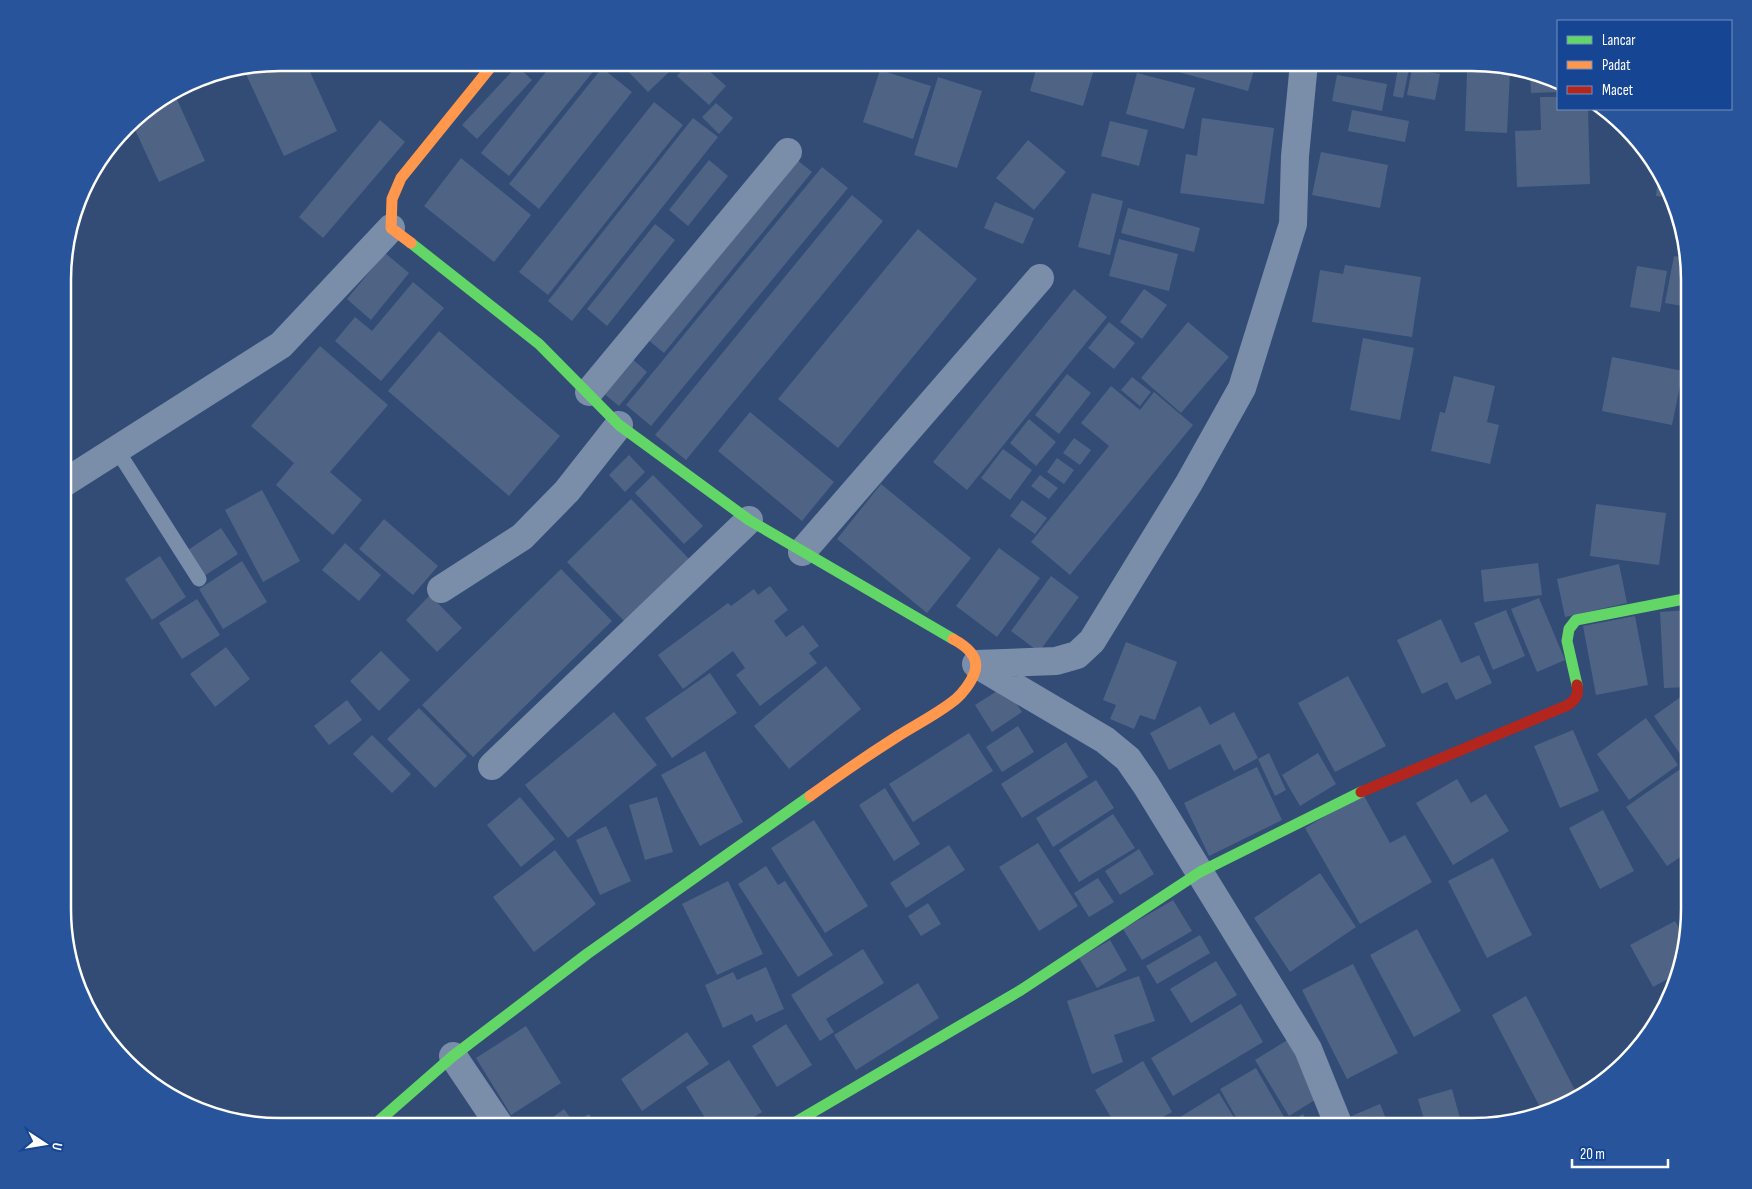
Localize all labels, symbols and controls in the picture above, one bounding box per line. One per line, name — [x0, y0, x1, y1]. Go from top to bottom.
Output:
legend — [1557, 20, 1732, 110]
text: Lancar — [1602, 31, 1636, 50]
text: Padat — [1602, 56, 1631, 75]
text: Macet — [1602, 81, 1634, 100]
north arrow — [20, 1119, 70, 1169]
scale bar — [1572, 1136, 1668, 1168]
text: U — [48, 1141, 66, 1152]
text: 20 m — [1580, 1145, 1605, 1164]

